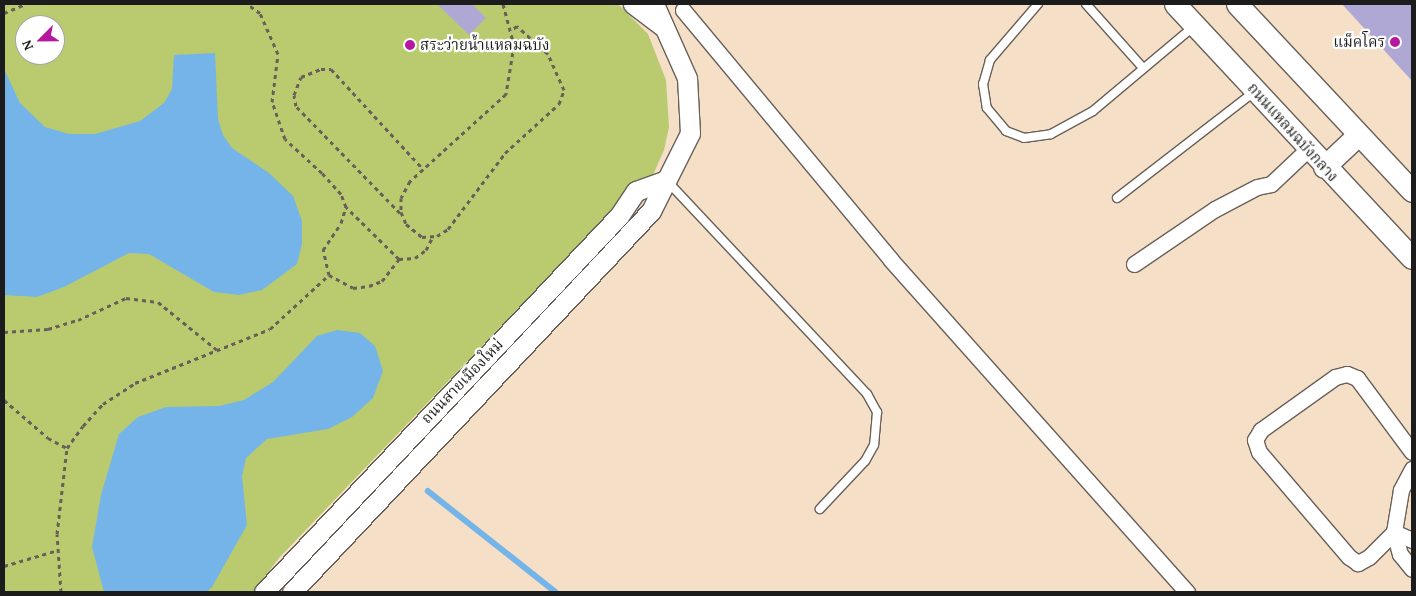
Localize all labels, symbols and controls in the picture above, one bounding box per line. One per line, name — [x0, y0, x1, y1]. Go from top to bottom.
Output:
north arrow — [15, 15, 65, 65]
place label: แม็คโคร — [1333, 33, 1385, 51]
place label: สระว่ายน้ำแหลมฉบัง — [420, 36, 549, 54]
marker: แม็คโคร — [1389, 36, 1401, 48]
text: N — [16, 37, 38, 54]
marker: สระว่ายน้ำแหลมฉบัง — [404, 39, 416, 51]
street label: ถนนแหลมฉบังกลาง — [1244, 79, 1342, 185]
street label: ถนนสายเมืองใหม่ — [417, 335, 507, 427]

